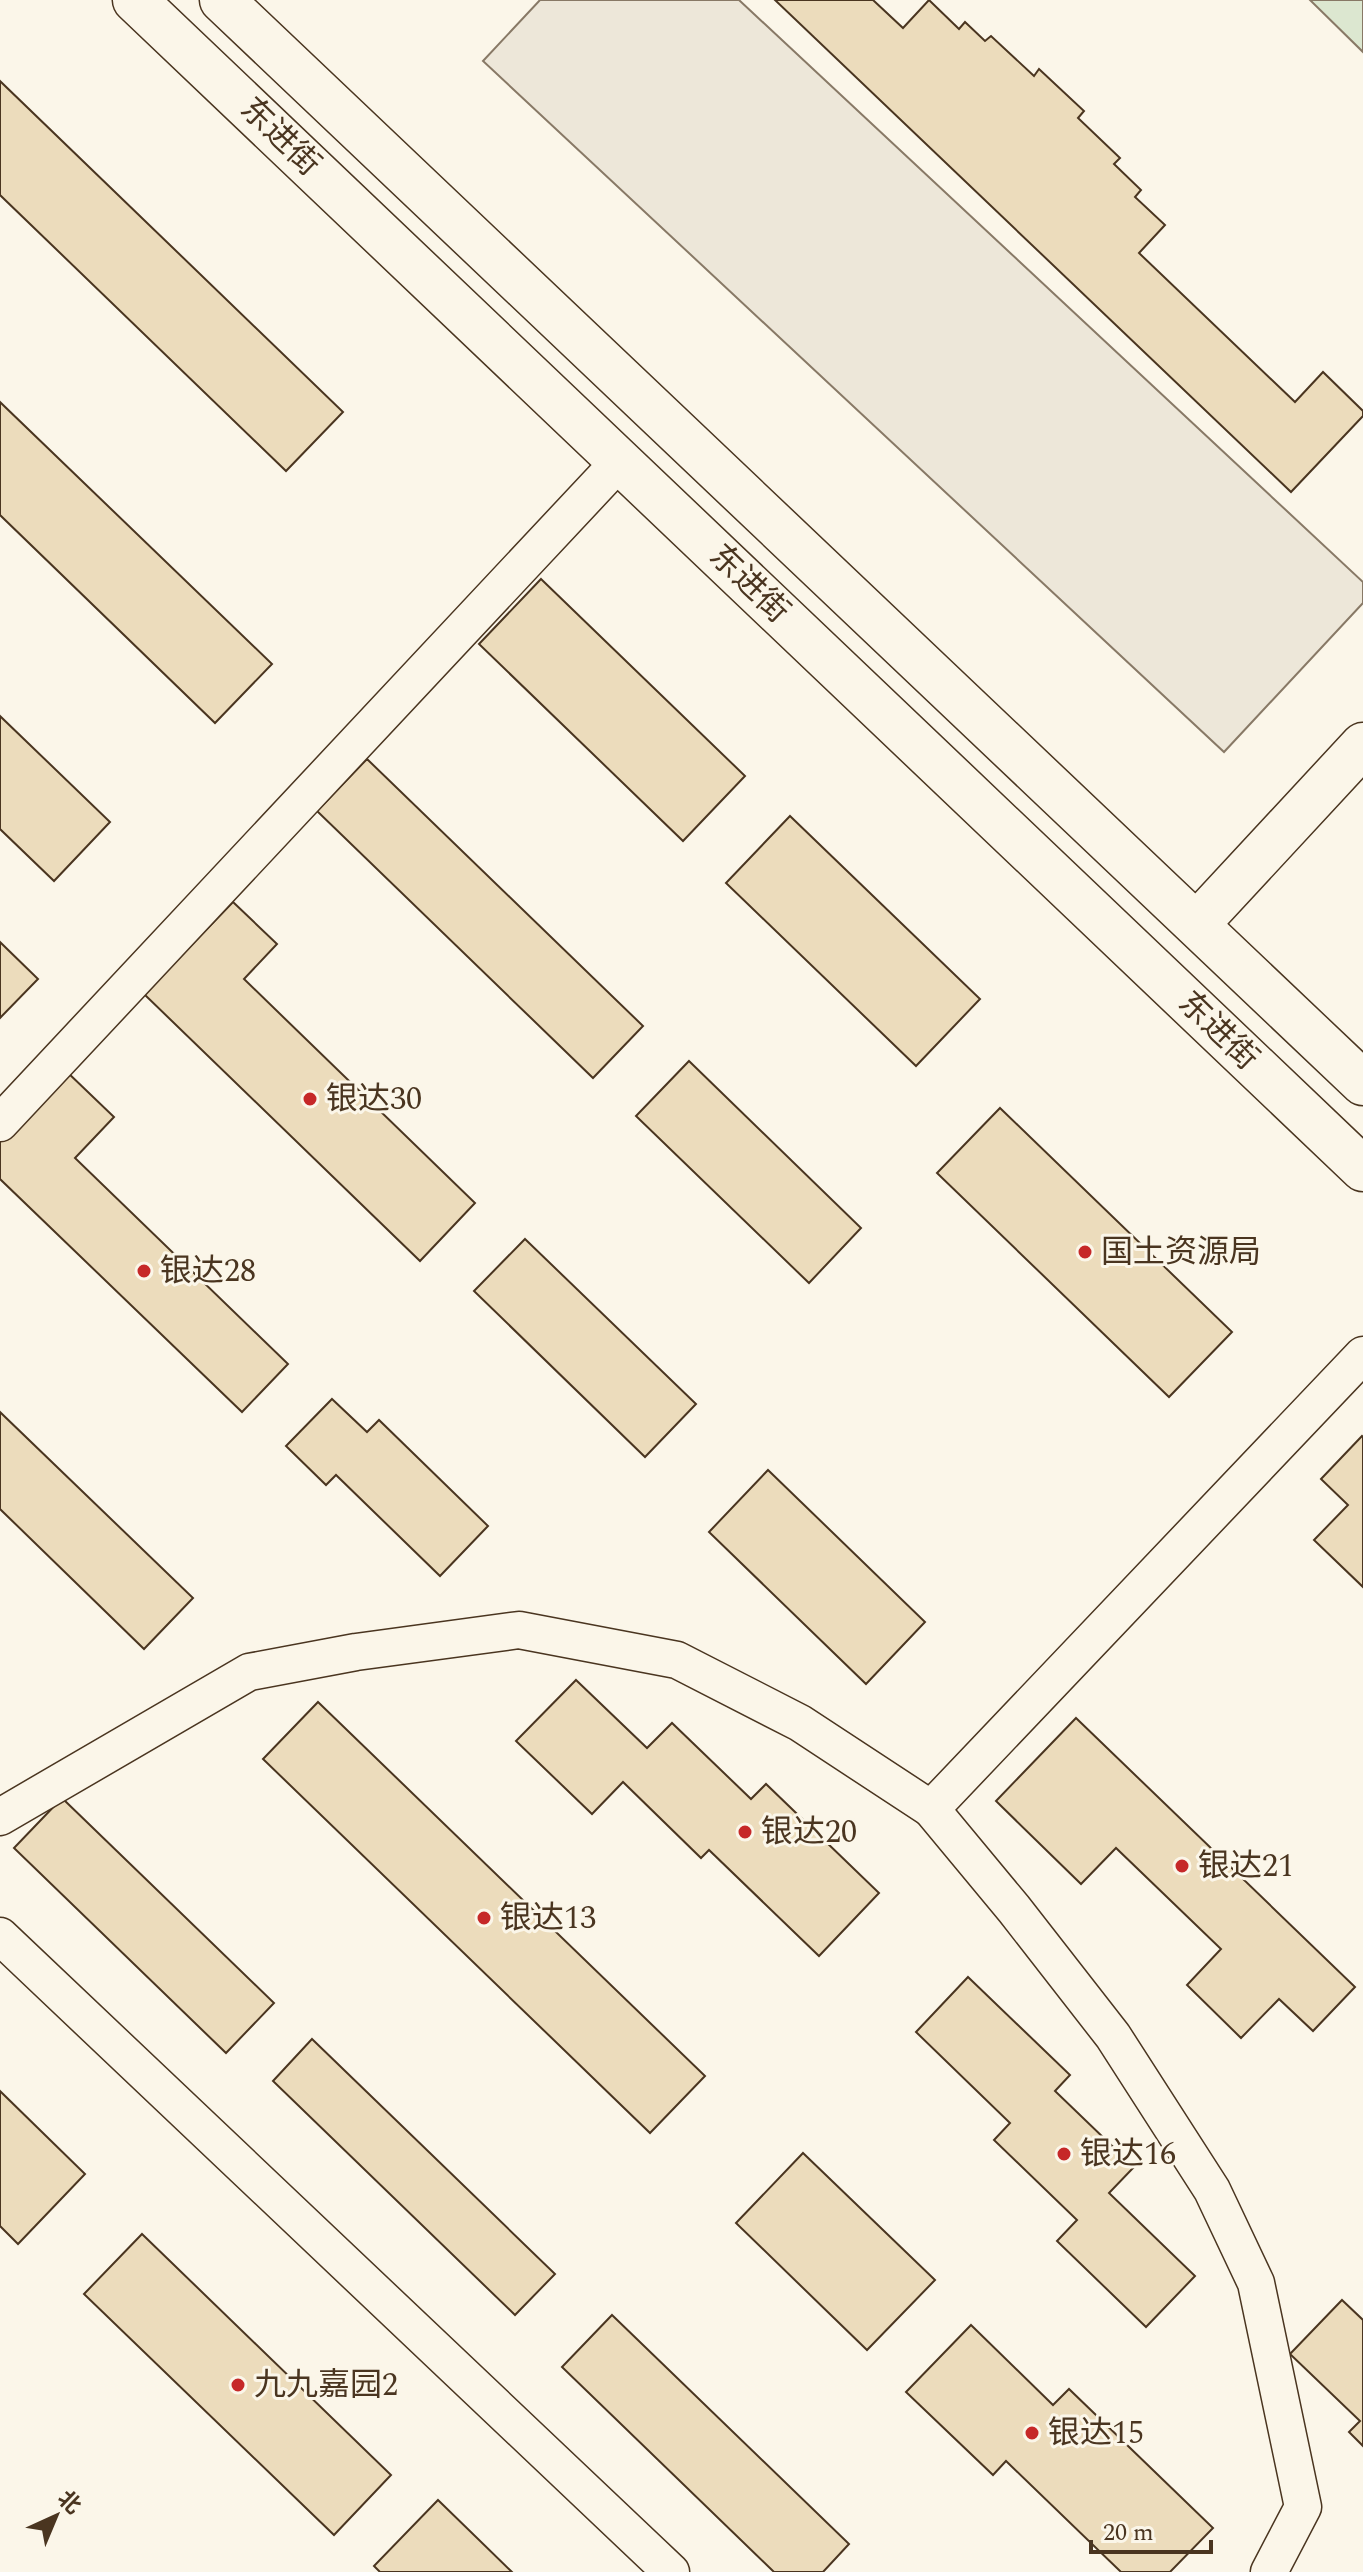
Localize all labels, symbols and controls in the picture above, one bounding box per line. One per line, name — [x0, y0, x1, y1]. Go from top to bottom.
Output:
street label: 东进街 — [228, 86, 332, 188]
street label: 东进街 — [697, 533, 801, 635]
street label: 东进街 — [1166, 980, 1270, 1082]
place label: 银达30 — [326, 1075, 422, 1124]
marker: 银达30 — [301, 1090, 319, 1108]
place label: 国土资源局 — [1101, 1228, 1261, 1277]
marker: 国土资源局 — [1076, 1243, 1094, 1261]
place label: 银达28 — [160, 1247, 256, 1296]
marker: 银达28 — [135, 1262, 153, 1280]
place label: 银达20 — [761, 1808, 857, 1857]
marker: 银达20 — [736, 1823, 754, 1841]
place label: 银达21 — [1198, 1842, 1294, 1891]
marker: 银达21 — [1173, 1857, 1191, 1875]
place label: 银达13 — [500, 1894, 596, 1943]
marker: 银达13 — [475, 1909, 493, 1927]
place label: 银达16 — [1080, 2130, 1176, 2179]
marker: 银达16 — [1055, 2145, 1073, 2163]
place label: 九九嘉园2 — [254, 2361, 398, 2410]
marker: 九九嘉园2 — [229, 2376, 247, 2394]
place label: 银达15 — [1048, 2409, 1144, 2458]
marker: 银达15 — [1023, 2424, 1041, 2442]
north arrow — [16, 2476, 96, 2556]
text: 北 — [49, 2483, 88, 2522]
scale bar — [1091, 2504, 1211, 2554]
text: 20 m — [1103, 2515, 1154, 2551]

